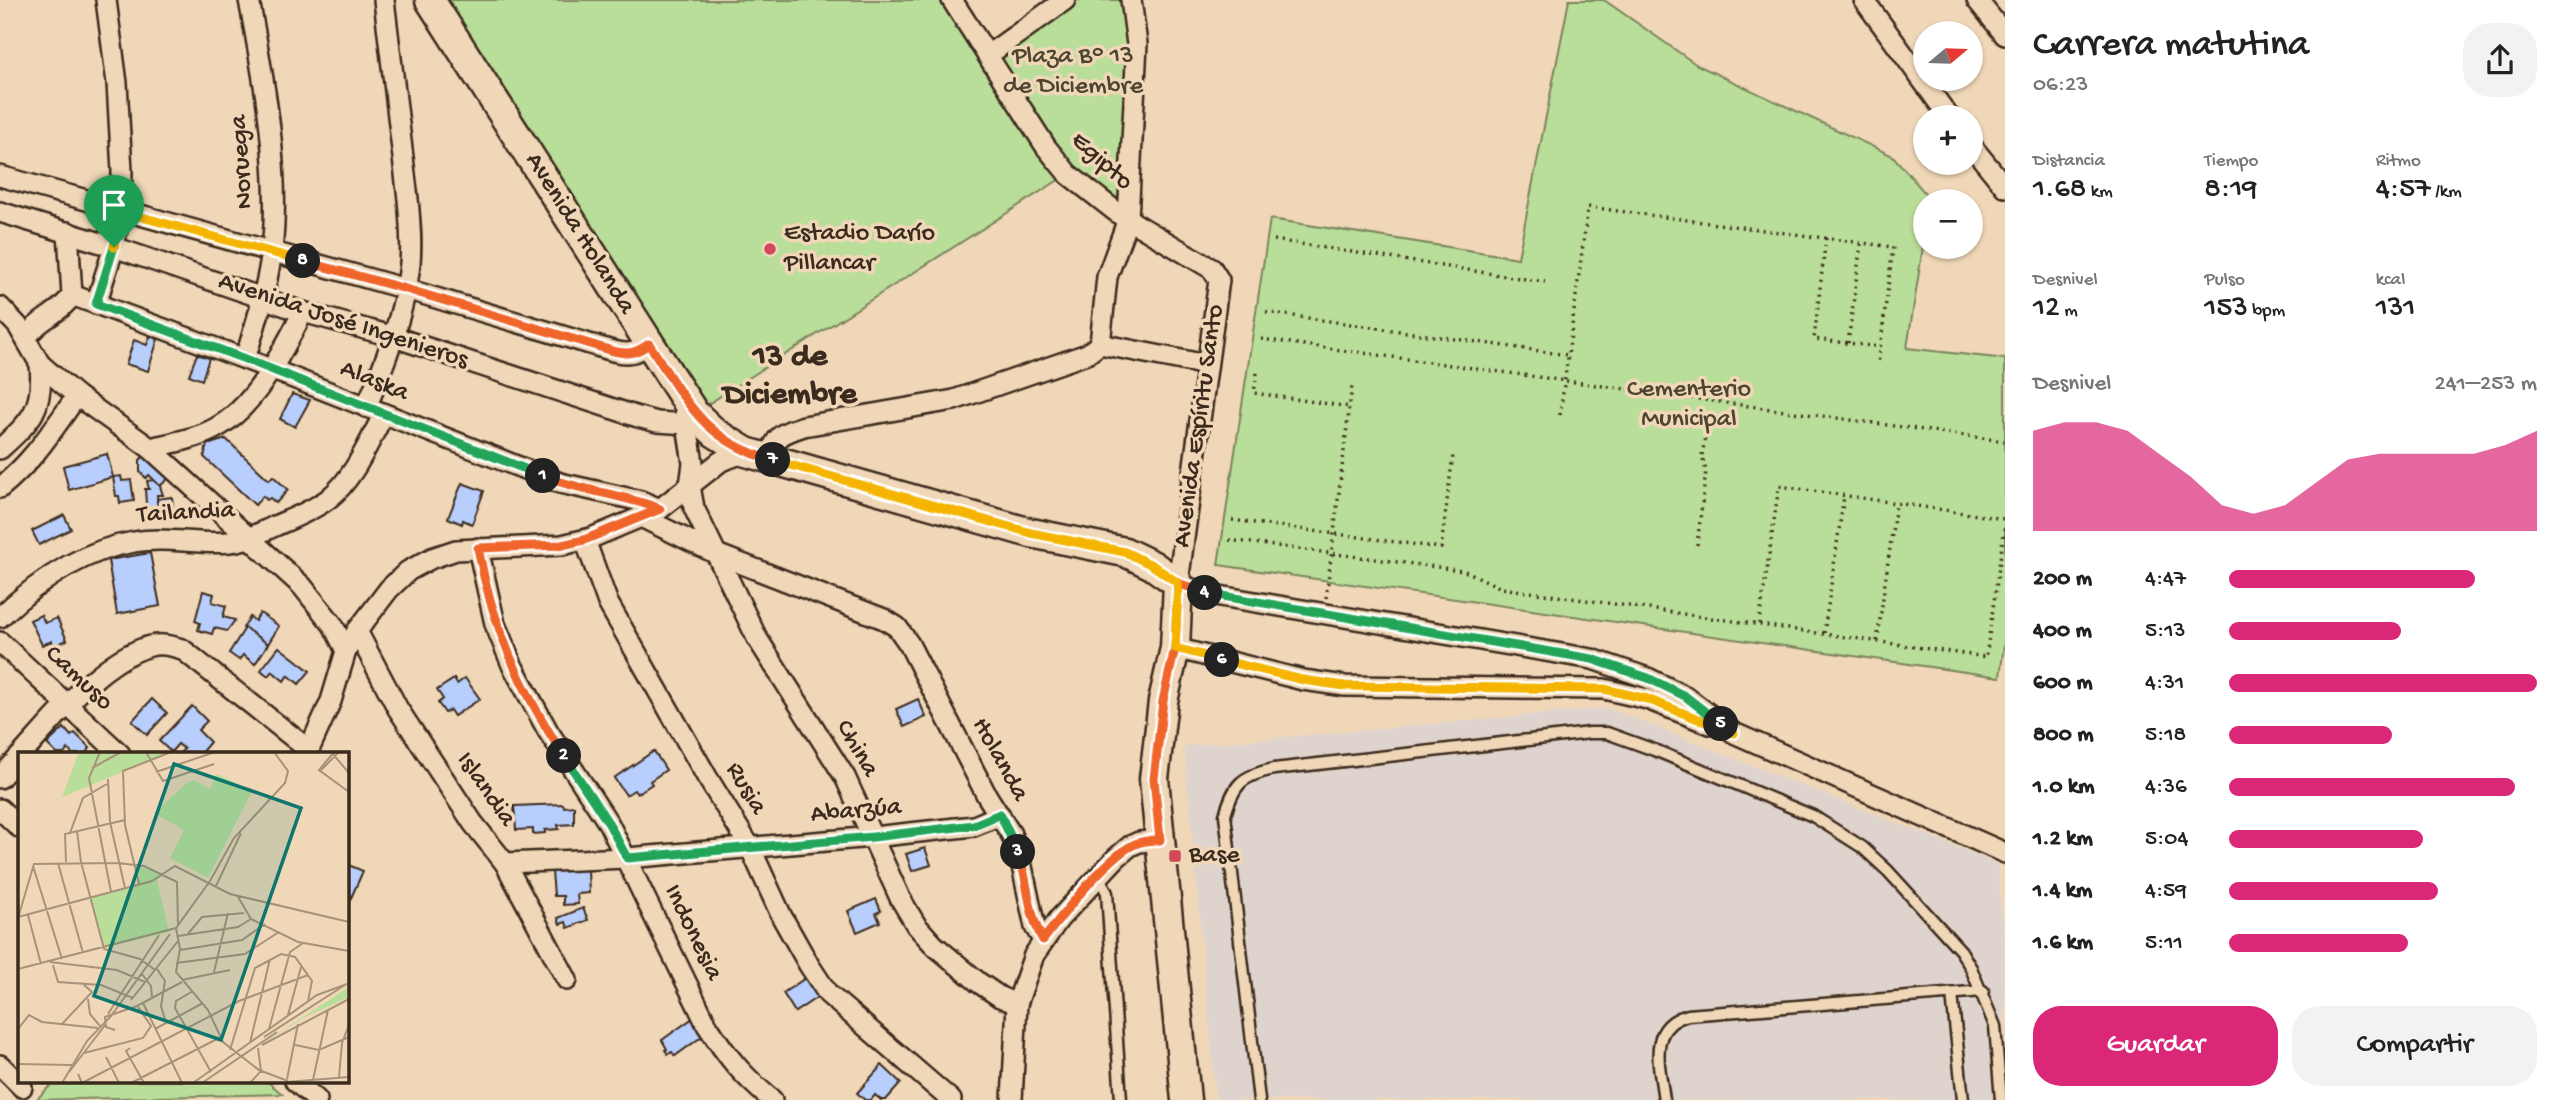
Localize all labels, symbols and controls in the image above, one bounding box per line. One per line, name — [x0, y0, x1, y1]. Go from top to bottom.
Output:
north arrow — [1913, 21, 1983, 91]
map controls — [1913, 21, 1983, 259]
button: share — [2463, 23, 2537, 97]
text: Carrera matutina — [2033, 24, 2309, 68]
park label: Plaza B° 13 de Diciembre — [1003, 42, 1144, 103]
text: 06:23 — [2033, 72, 2088, 99]
button: + — [1913, 105, 1983, 175]
street label: Noruega — [224, 112, 262, 210]
street label: Egipto — [1063, 126, 1139, 198]
street label: Avenida Holanda — [517, 148, 642, 322]
text: Distancia — [2033, 150, 2105, 173]
text: Tiempo — [2204, 150, 2258, 173]
text: Ritmo — [2376, 150, 2421, 173]
text: 1.68 — [2033, 173, 2086, 208]
text: 8:19 — [2204, 173, 2257, 208]
text: 4:57 — [2376, 173, 2431, 208]
pin — [84, 175, 144, 247]
text: km — [2086, 181, 2113, 204]
text: /km — [2431, 181, 2462, 204]
icon: arrive — [95, 186, 133, 224]
button: − — [1913, 189, 1983, 259]
place label: Estadio Darío Pillancar — [783, 219, 935, 280]
marker: Estadio Darío Pillancar — [762, 241, 778, 257]
pin: 8 — [286, 244, 320, 278]
text: 8 — [297, 249, 308, 272]
street label: Avenida José Ingenieros — [214, 267, 473, 377]
text: Desnivel — [2033, 269, 2098, 292]
text: Pulso — [2204, 269, 2245, 292]
text: kcal — [2376, 269, 2405, 292]
text: 12 — [2033, 292, 2060, 327]
text: 153 — [2204, 292, 2248, 327]
text: 131 — [2376, 292, 2415, 327]
text: m — [2060, 300, 2078, 323]
text: bpm — [2248, 300, 2285, 323]
street label: Avenida Espíritu Santo — [1168, 303, 1232, 549]
district label: 13 de Diciembre — [720, 339, 858, 415]
street label: Alaska — [335, 354, 414, 410]
text: Desnivel — [2033, 371, 2111, 398]
text: 241–253 m — [2434, 371, 2537, 398]
park label: Cementerio Municipal — [1627, 375, 1751, 436]
pin: 7 — [756, 442, 790, 477]
text: 7 — [768, 448, 777, 471]
pin: 1 — [526, 458, 560, 494]
text: 1 — [539, 464, 546, 487]
street label: Tailandia — [134, 496, 237, 532]
text: 200 m — [2033, 566, 2092, 593]
text: 4:47 — [2145, 566, 2186, 593]
pin: 4 — [1188, 576, 1222, 610]
text: 4 — [1200, 581, 1209, 604]
text: 400 m — [2033, 618, 2092, 645]
text: 5:13 — [2145, 618, 2186, 645]
street label: Camuso — [37, 640, 119, 718]
pin: 6 — [1204, 642, 1240, 678]
text: 6 — [1217, 648, 1226, 671]
text: 600 m — [2033, 670, 2093, 697]
text: 4:31 — [2145, 670, 2184, 697]
pin: 5 — [1704, 706, 1738, 742]
text: 5 — [1716, 712, 1726, 735]
street label: Holanda — [963, 713, 1035, 808]
street label: China — [827, 715, 885, 784]
text: 800 m — [2033, 722, 2094, 749]
text: 5:18 — [2145, 722, 2186, 749]
pin: 2 — [546, 738, 582, 774]
text: 2 — [559, 744, 568, 767]
street label: Islandia — [448, 747, 523, 834]
inset map — [18, 752, 348, 1082]
street label: Rusia — [717, 757, 773, 822]
text: 1.0 km — [2033, 774, 2095, 801]
text: 4:36 — [2145, 774, 2187, 801]
street label: Abarzúa — [809, 792, 904, 831]
text: 1.2 km — [2033, 826, 2093, 853]
text: 5:04 — [2145, 826, 2188, 853]
pin: 3 — [1000, 834, 1036, 870]
text: 3 — [1013, 840, 1022, 863]
place label: Base — [1188, 841, 1240, 872]
marker: Base — [1167, 848, 1183, 864]
text: 1.4 km — [2033, 878, 2092, 905]
text: 4:59 — [2145, 878, 2187, 905]
street label: Indonesia — [656, 880, 729, 987]
text: 1.6 km — [2033, 930, 2093, 957]
text: 5:11 — [2145, 930, 2183, 957]
button: Guardar — [2033, 1006, 2278, 1086]
button: Compartir — [2292, 1006, 2537, 1086]

